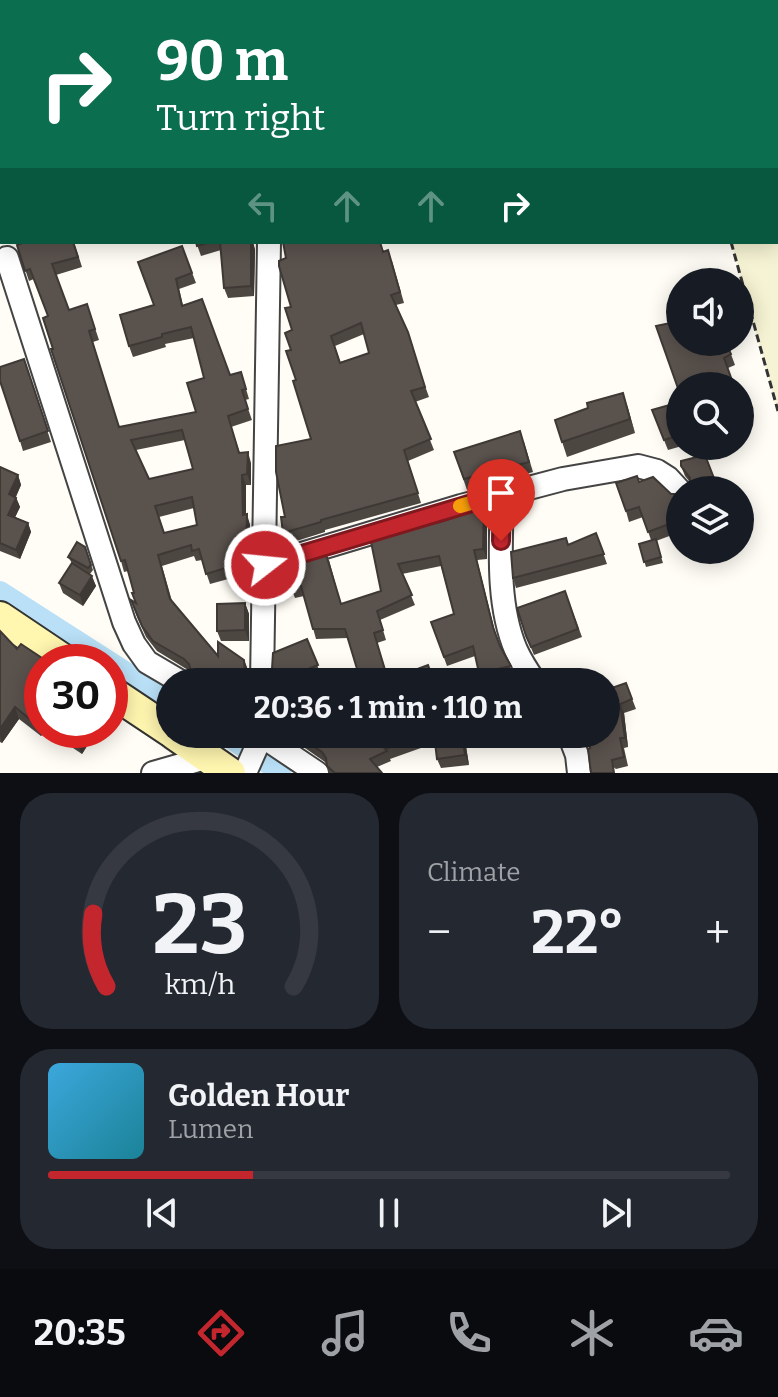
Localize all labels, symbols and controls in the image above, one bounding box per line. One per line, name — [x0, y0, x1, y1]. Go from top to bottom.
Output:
text: 90 m — [156, 28, 288, 95]
icon: right — [24, 32, 128, 136]
text: Turn right — [156, 96, 325, 140]
icon: left — [241, 184, 285, 228]
icon: ahead — [325, 184, 369, 228]
icon: ahead — [409, 184, 453, 228]
icon: right — [493, 184, 537, 228]
map controls — [666, 268, 754, 564]
button: sound — [666, 268, 754, 356]
button: search — [666, 372, 754, 460]
pin — [467, 459, 535, 541]
icon: arrive — [479, 471, 523, 515]
button: layers — [666, 476, 754, 564]
position arrow — [223, 523, 307, 607]
speed limit sign: 30 — [24, 644, 128, 748]
text: 20:36 · 1 min · 110 m — [254, 690, 522, 726]
text: Climate — [427, 857, 521, 888]
text: 23 — [152, 875, 247, 975]
text: 22° — [531, 897, 625, 969]
text: − — [427, 906, 451, 959]
text: + — [705, 906, 730, 959]
text: km/h — [164, 967, 235, 1002]
text: Golden Hour — [168, 1078, 349, 1114]
text: Lumen — [168, 1114, 254, 1145]
icon: previous — [140, 1191, 184, 1235]
icon: pause — [367, 1191, 411, 1235]
icon: next — [594, 1191, 638, 1235]
icon: directions — [193, 1305, 249, 1361]
icon: music — [317, 1305, 373, 1361]
icon: phone — [441, 1305, 497, 1361]
icon: climate — [564, 1305, 620, 1361]
icon: car — [688, 1305, 744, 1361]
text: 20:35 — [34, 1311, 126, 1355]

